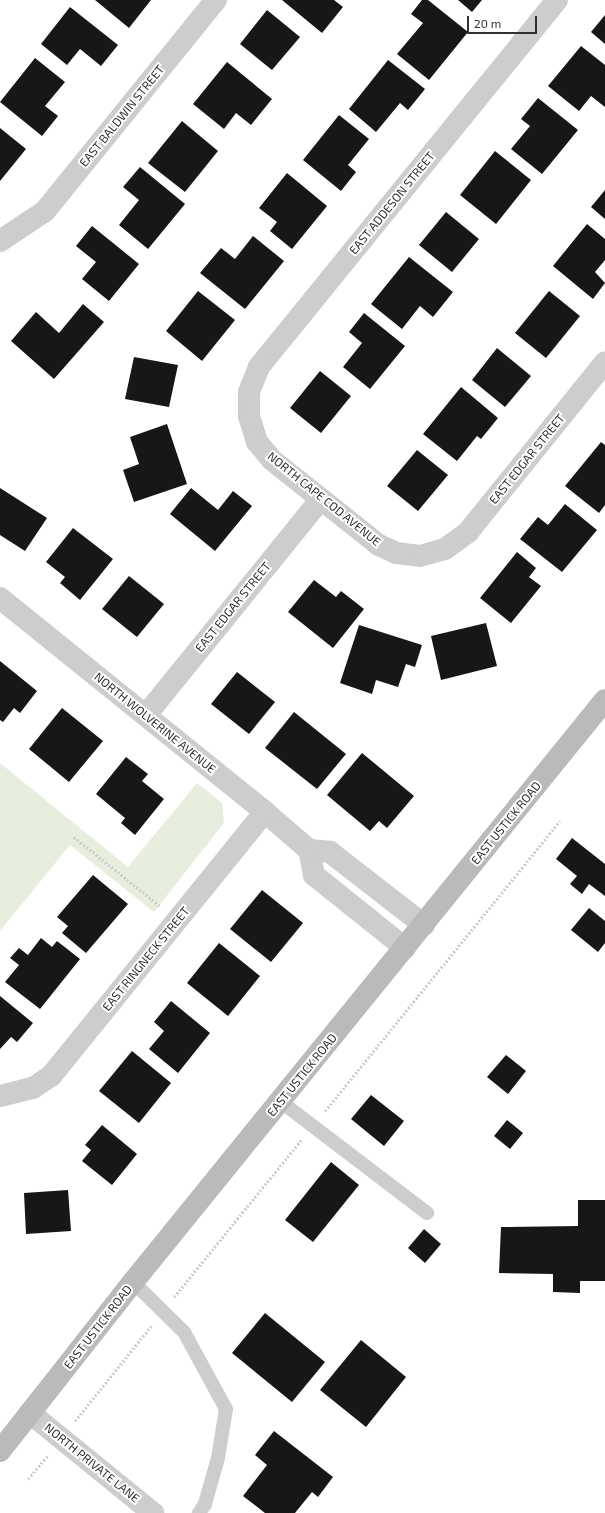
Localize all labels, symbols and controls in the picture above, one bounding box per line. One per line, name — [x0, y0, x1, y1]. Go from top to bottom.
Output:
scale bar — [469, 8, 539, 34]
text: 20 m — [474, 16, 501, 30]
street label: EAST BALDWIN STREET — [77, 62, 167, 170]
street label: EAST ADDESON STREET — [346, 149, 438, 257]
street label: EAST EDGAR STREET — [486, 411, 568, 507]
street label: NORTH CAPE COD AVENUE — [264, 449, 384, 549]
street label: EAST EDGAR STREET — [192, 559, 274, 655]
street label: NORTH WOLVERINE AVENUE — [91, 669, 219, 777]
street label: EAST USTICK ROAD — [468, 779, 544, 867]
street label: EAST RINGNECK STREET — [99, 904, 193, 1014]
street label: EAST USTICK ROAD — [264, 1031, 340, 1119]
street label: EAST USTICK ROAD — [61, 1282, 135, 1372]
street label: NORTH PRIVATE LANE — [42, 1420, 142, 1506]

